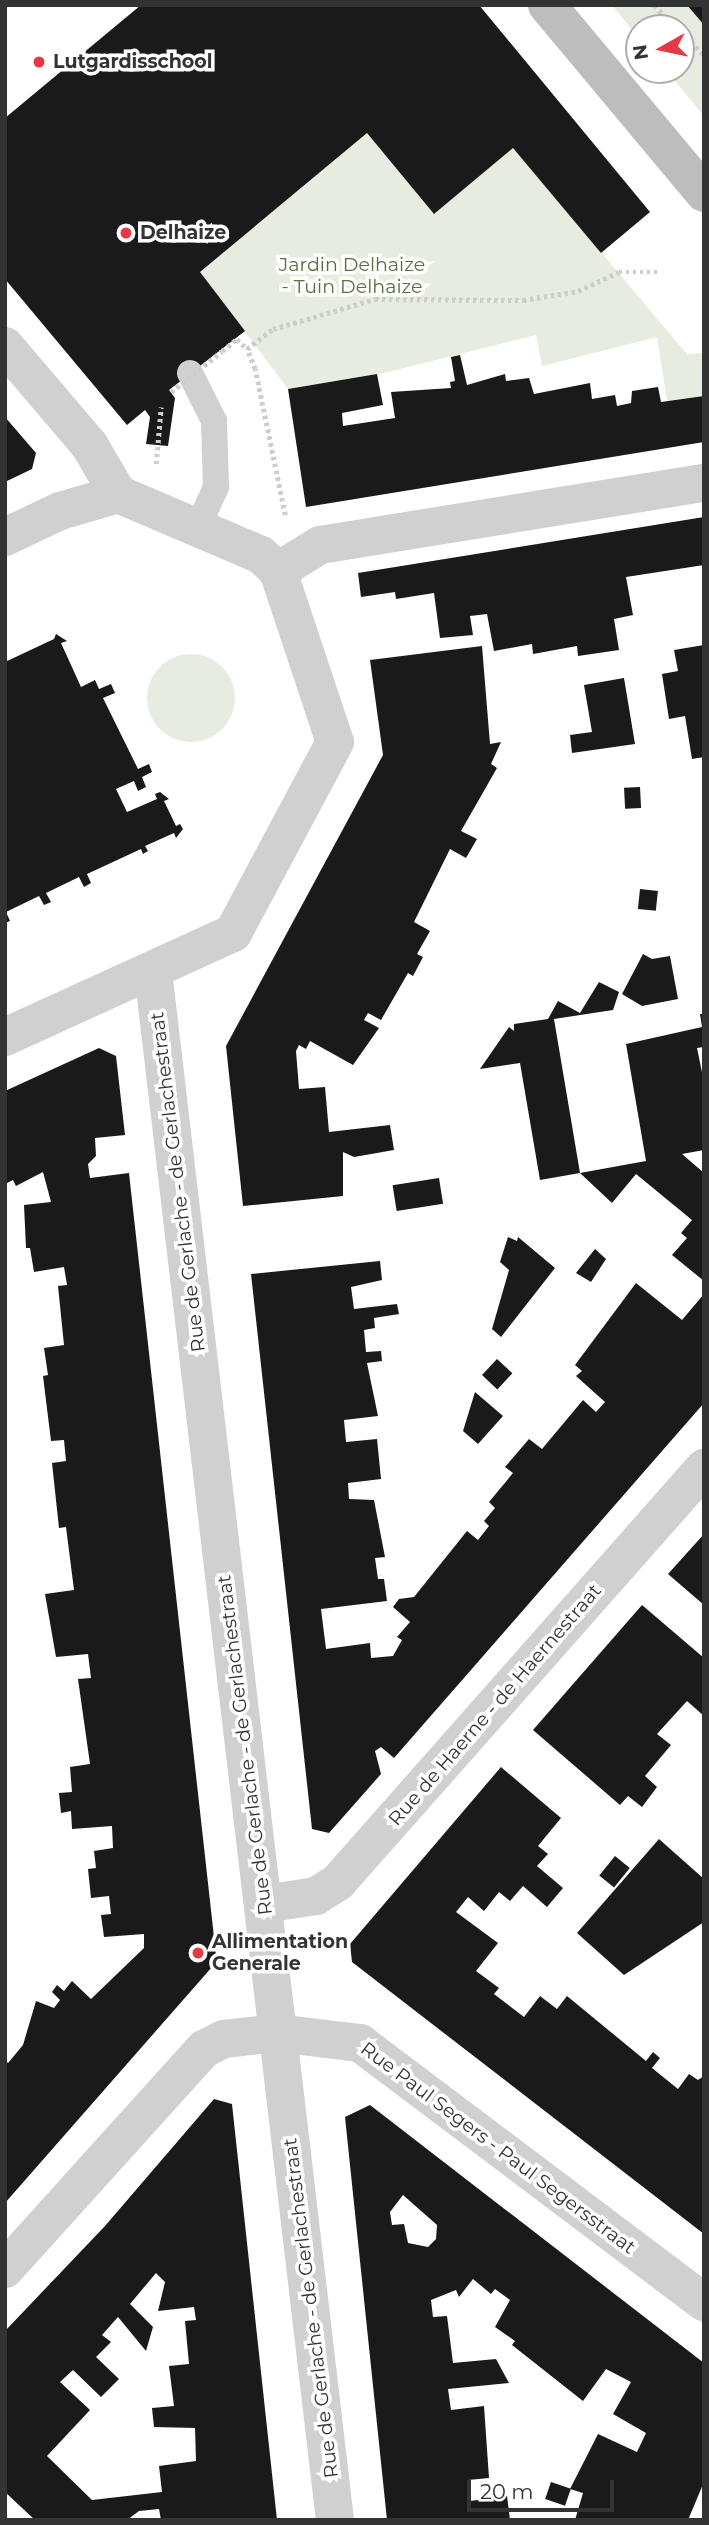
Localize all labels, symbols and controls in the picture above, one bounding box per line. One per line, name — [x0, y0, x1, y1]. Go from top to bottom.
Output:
north arrow — [625, 14, 695, 84]
text: N — [628, 43, 653, 61]
place label: Lutgardisschool — [53, 51, 212, 73]
marker: Lutgardisschool — [31, 54, 47, 70]
place label: Delhaize — [140, 222, 226, 244]
marker: Delhaize — [118, 225, 134, 241]
park label: Jardin Delhaize - Tuin Delhaize — [279, 254, 425, 298]
street label: Rue de Gerlache - de Gerlachestraat — [146, 1011, 210, 1353]
street label: Rue de Gerlache - de Gerlachestraat — [213, 1574, 277, 1916]
street label: Rue de Haerne - de Haernestraat — [384, 1580, 606, 1830]
place label: Allimentation Generale — [212, 1931, 348, 1975]
marker: Allimentation Generale — [190, 1945, 206, 1961]
street label: Rue Paul Segers - Paul Segersstraat — [356, 2037, 640, 2259]
street label: Rue de Gerlache - de Gerlachestraat — [279, 2137, 343, 2479]
scale bar — [471, 2466, 618, 2510]
text: 20 m — [480, 2479, 534, 2504]

